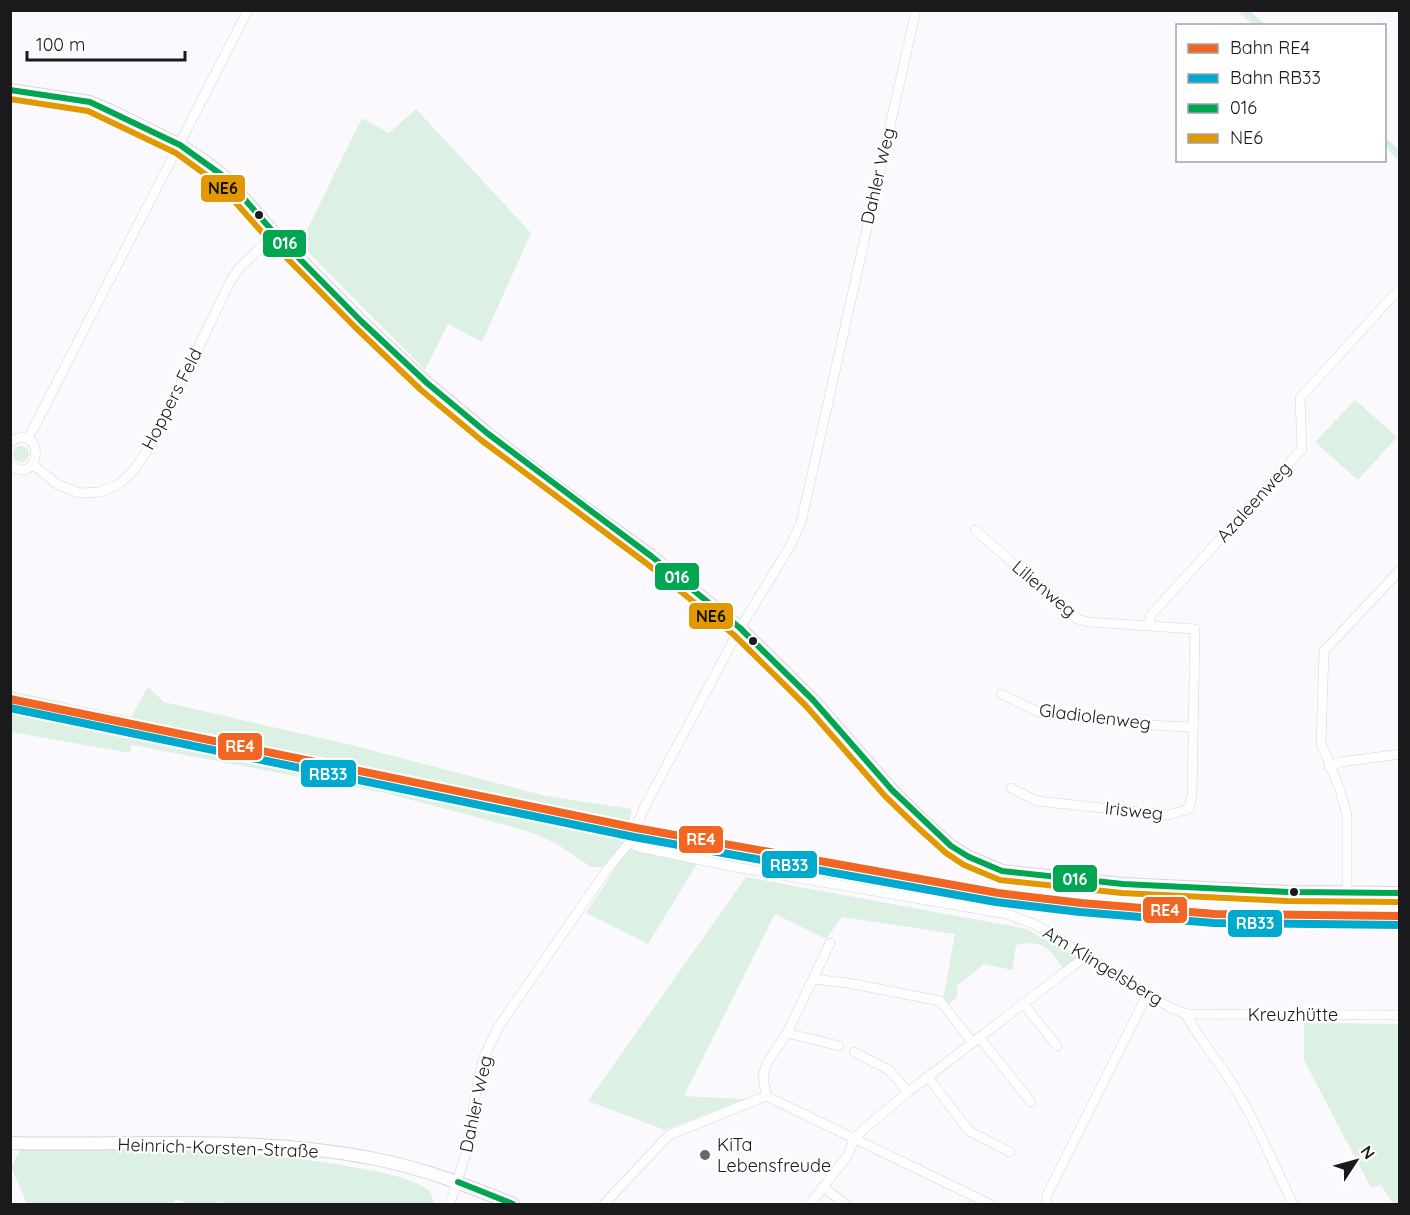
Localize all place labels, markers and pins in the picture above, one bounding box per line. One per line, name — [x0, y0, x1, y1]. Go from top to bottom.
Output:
unlabelled marker — [253, 209, 265, 221]
unlabelled marker — [747, 635, 759, 647]
unlabelled marker — [1288, 886, 1300, 898]
place label: KiTa Lebensfreude — [717, 1133, 831, 1177]
marker: KiTa Lebensfreude — [698, 1148, 712, 1162]

